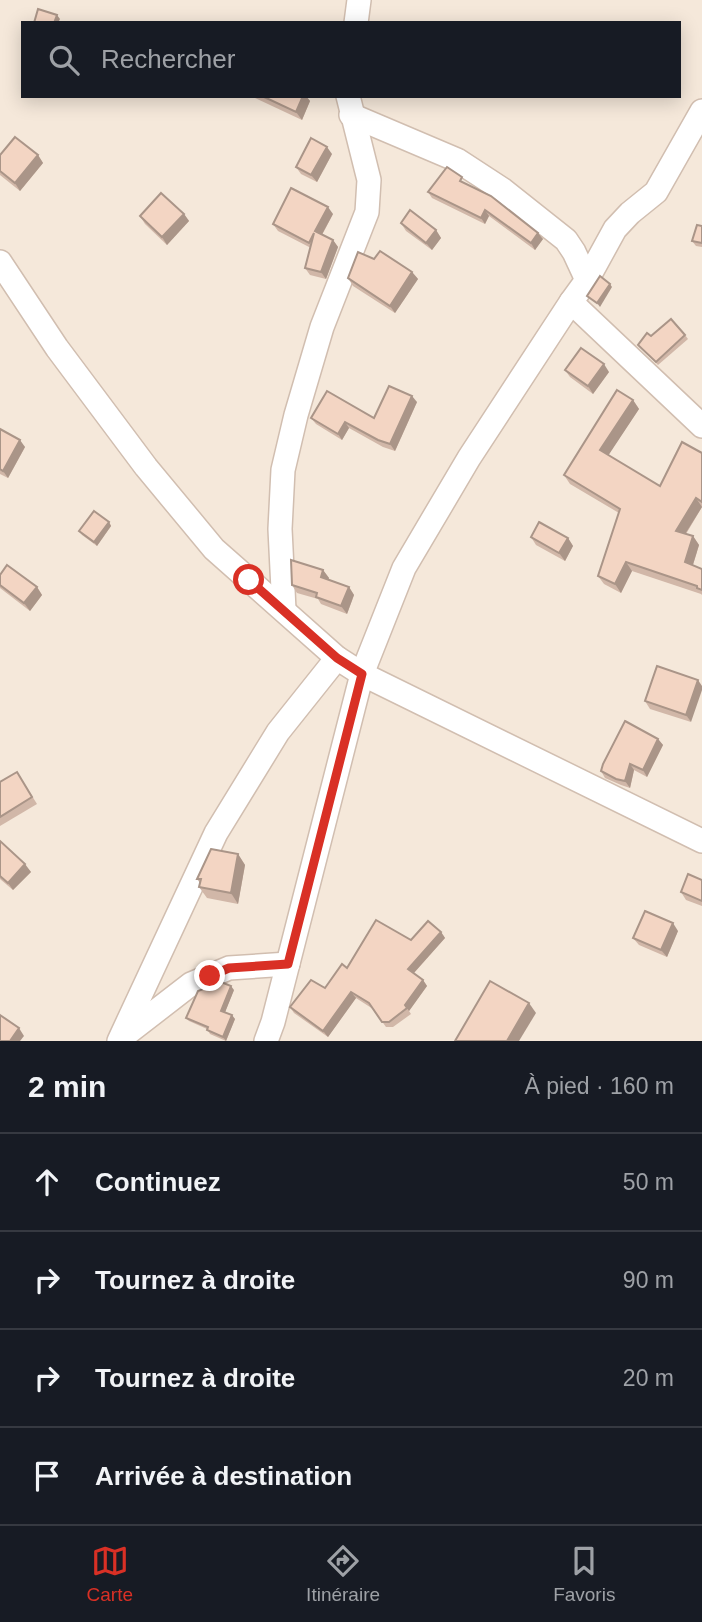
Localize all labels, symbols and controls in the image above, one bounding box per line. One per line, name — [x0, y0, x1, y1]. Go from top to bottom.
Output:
search box — [21, 21, 681, 98]
icon: search — [45, 41, 83, 79]
text: Rechercher — [101, 44, 235, 74]
route start — [233, 564, 264, 595]
route end — [194, 960, 225, 991]
text: 2 min — [28, 1070, 106, 1103]
text: À pied · 160 m — [524, 1073, 674, 1099]
icon: ahead — [28, 1163, 66, 1201]
text: Continuez — [95, 1167, 221, 1197]
text: 50 m — [623, 1169, 674, 1195]
icon: right — [28, 1261, 66, 1299]
text: Tournez à droite — [95, 1265, 295, 1295]
text: 90 m — [623, 1267, 674, 1293]
icon: right — [28, 1359, 66, 1397]
text: Tournez à droite — [95, 1363, 295, 1393]
text: 20 m — [623, 1365, 674, 1391]
icon: arrive — [28, 1457, 66, 1495]
text: Arrivée à destination — [95, 1461, 352, 1491]
tab: Carte — [87, 1542, 133, 1606]
tab: Itinéraire — [306, 1542, 380, 1606]
tab: Favoris — [553, 1542, 615, 1606]

